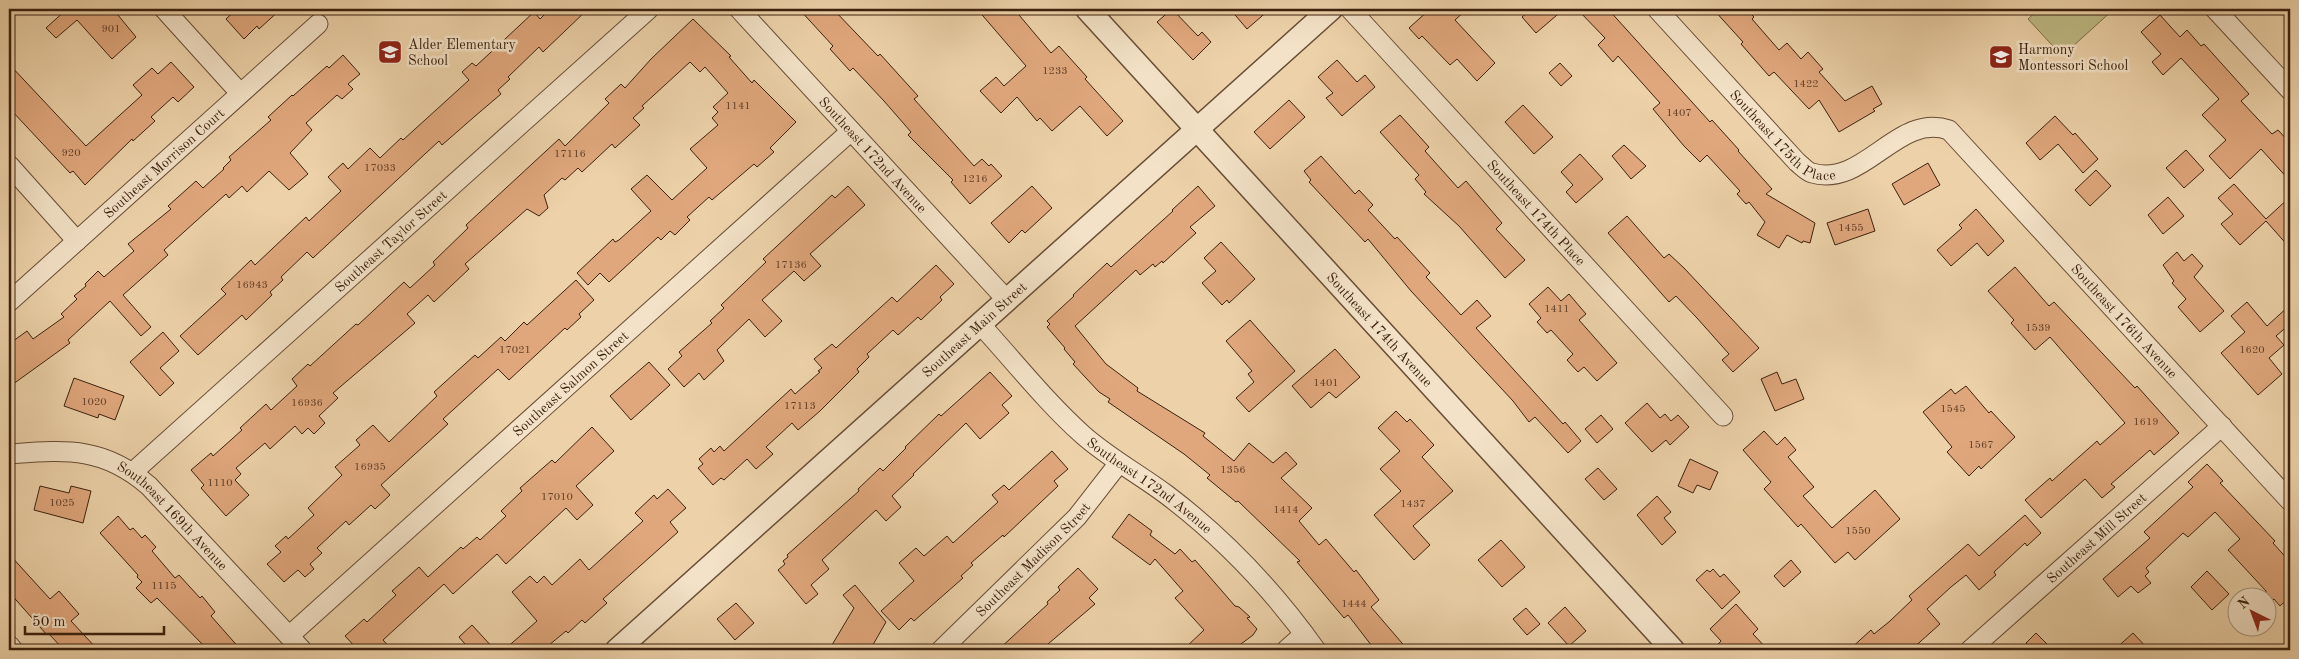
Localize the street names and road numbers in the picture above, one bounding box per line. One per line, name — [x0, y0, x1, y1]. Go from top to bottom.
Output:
street label: Southeast 175th Place — [1727, 88, 1836, 183]
street label: Southeast 172nd Avenue — [816, 95, 929, 216]
street label: Southeast Morrison Court — [101, 106, 227, 221]
street label: Southeast 174th Place — [1484, 158, 1587, 269]
street label: Southeast Taylor Street — [333, 188, 450, 295]
street label: Southeast 176th Avenue — [2068, 262, 2179, 381]
street label: Southeast 174th Avenue — [1324, 270, 1435, 390]
street label: Southeast Main Street — [920, 280, 1030, 380]
street label: Southeast Salmon Street — [510, 329, 631, 439]
street label: Southeast 172nd Avenue — [1084, 435, 1214, 537]
street label: Southeast 169th Avenue — [114, 459, 230, 573]
street label: Southeast Mill Street — [2044, 491, 2150, 586]
street label: Southeast Madison Street — [973, 500, 1093, 620]

